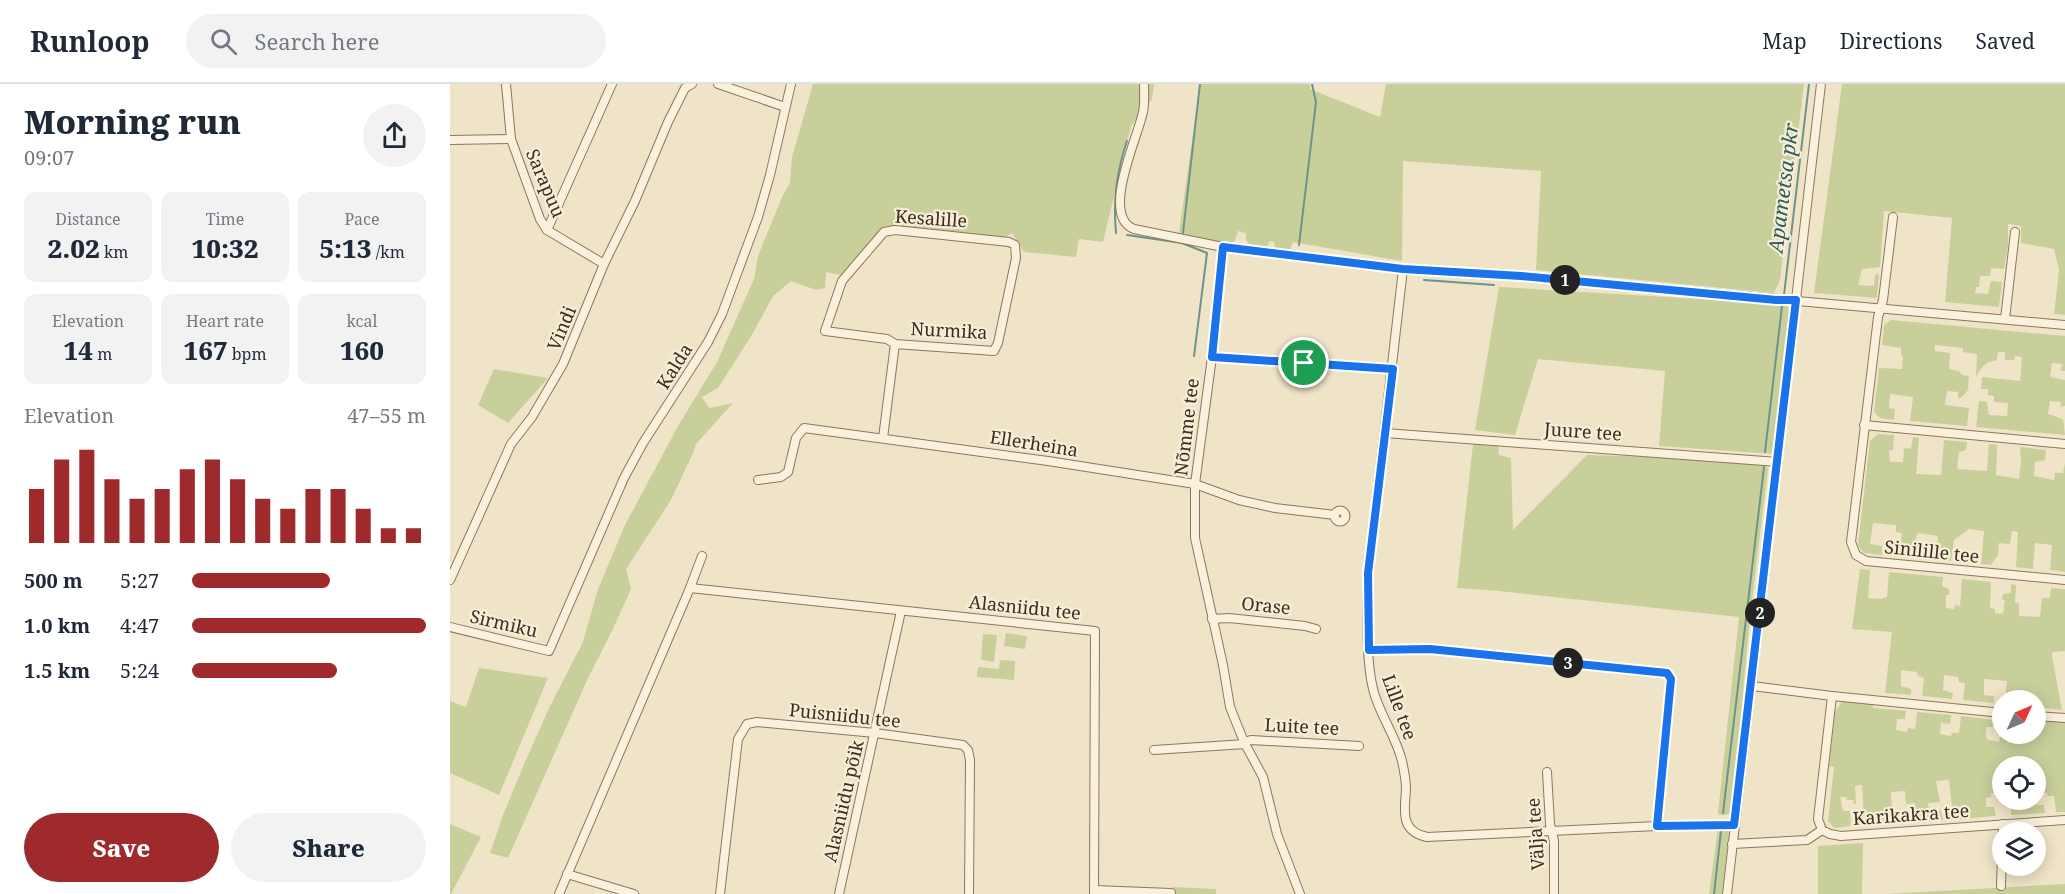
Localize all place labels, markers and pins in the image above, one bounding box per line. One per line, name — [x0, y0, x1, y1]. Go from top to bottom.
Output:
pin: 1 — [1550, 265, 1580, 295]
pin — [1278, 337, 1329, 388]
pin: 2 — [1745, 598, 1775, 628]
pin: 3 — [1553, 648, 1583, 678]

